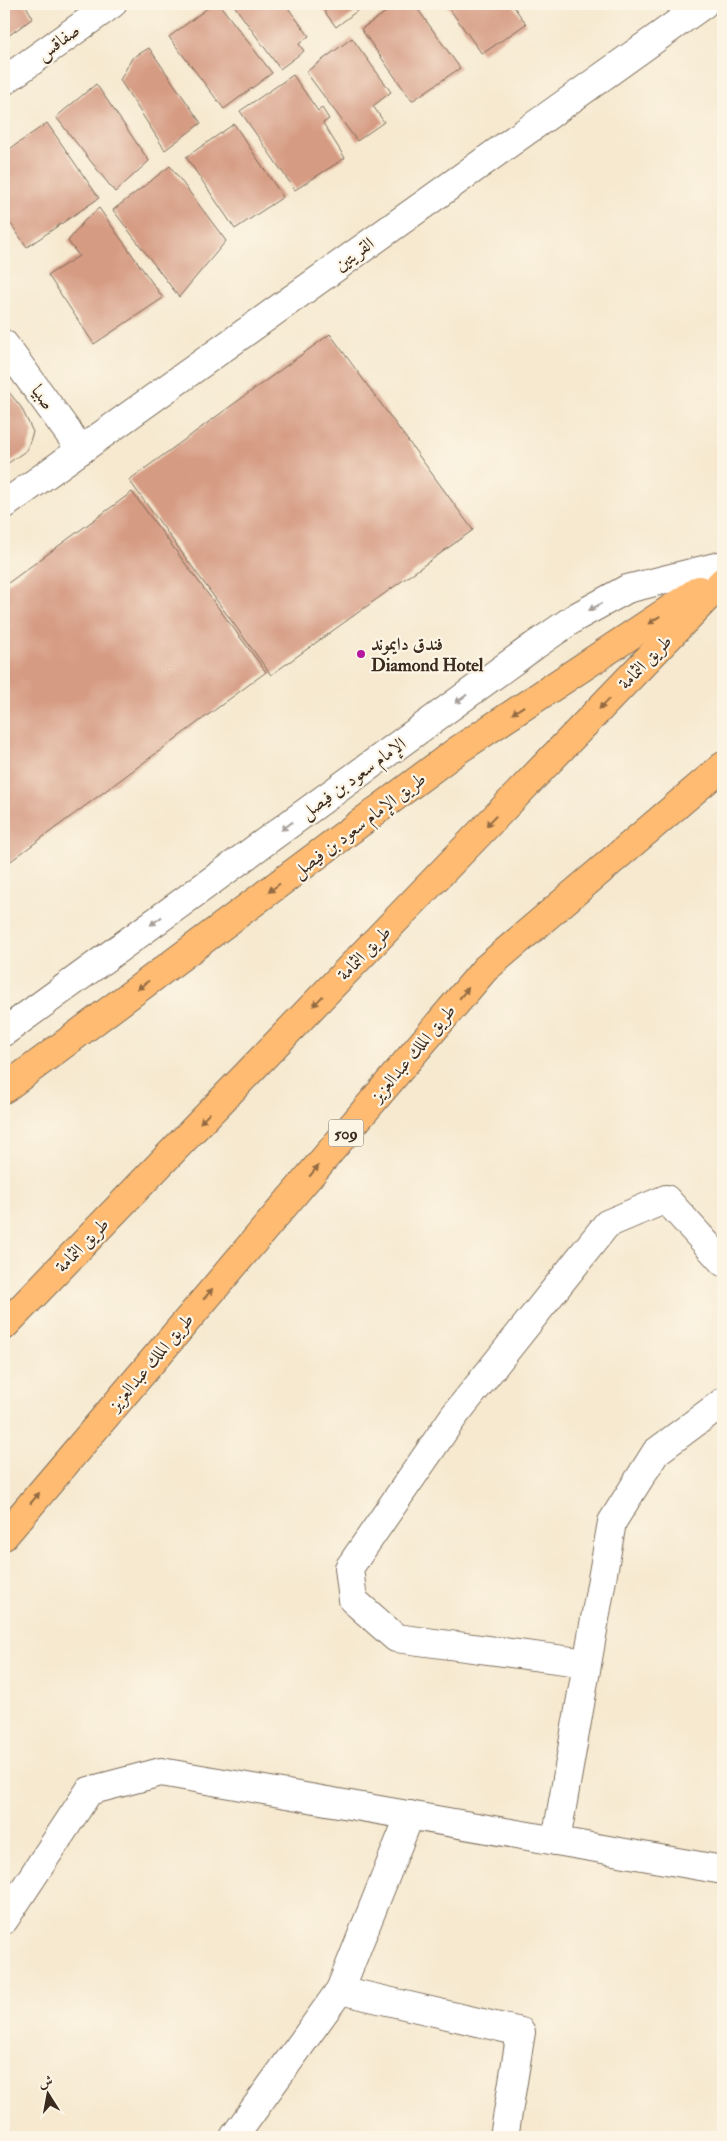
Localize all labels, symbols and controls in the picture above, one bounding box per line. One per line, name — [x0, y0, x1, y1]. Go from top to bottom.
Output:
street label: صفاقس — [32, 19, 85, 66]
street label: القريتين — [330, 232, 379, 277]
street label: صبيا — [26, 380, 59, 414]
one-way arrow — [587, 603, 602, 611]
one-way arrow — [647, 615, 660, 625]
street label: طريق الثمامة — [614, 630, 677, 695]
place label: فندق دايموند Diamond Hotel — [371, 633, 484, 677]
marker: فندق دايموند Diamond Hotel — [355, 648, 367, 660]
one-way arrow — [455, 694, 468, 705]
one-way arrow — [598, 698, 610, 710]
one-way arrow — [512, 706, 525, 715]
street label: الإمام سعود بن فيصل — [296, 732, 413, 828]
street label: طريق الإمام سعود بن فيصل — [288, 768, 433, 886]
one-way arrow — [485, 815, 497, 827]
one-way arrow — [280, 821, 294, 831]
one-way arrow — [267, 883, 281, 893]
one-way arrow — [149, 916, 163, 926]
street label: طريق الثمامة — [333, 921, 396, 986]
one-way arrow — [136, 980, 150, 990]
one-way arrow — [458, 988, 470, 1000]
one-way arrow — [312, 995, 324, 1007]
street label: طريق الملك عبدالعزيز — [365, 1000, 461, 1108]
one-way arrow — [199, 1111, 211, 1123]
road number: 509 — [328, 1120, 364, 1146]
one-way arrow — [308, 1164, 319, 1177]
street label: طريق الثمامة — [51, 1213, 114, 1278]
one-way arrow — [203, 1288, 214, 1301]
street label: طريق الملك عبدالعزيز — [103, 1309, 199, 1417]
one-way arrow — [30, 1492, 41, 1505]
north arrow — [22, 2068, 72, 2118]
text: ش — [37, 2072, 54, 2091]

